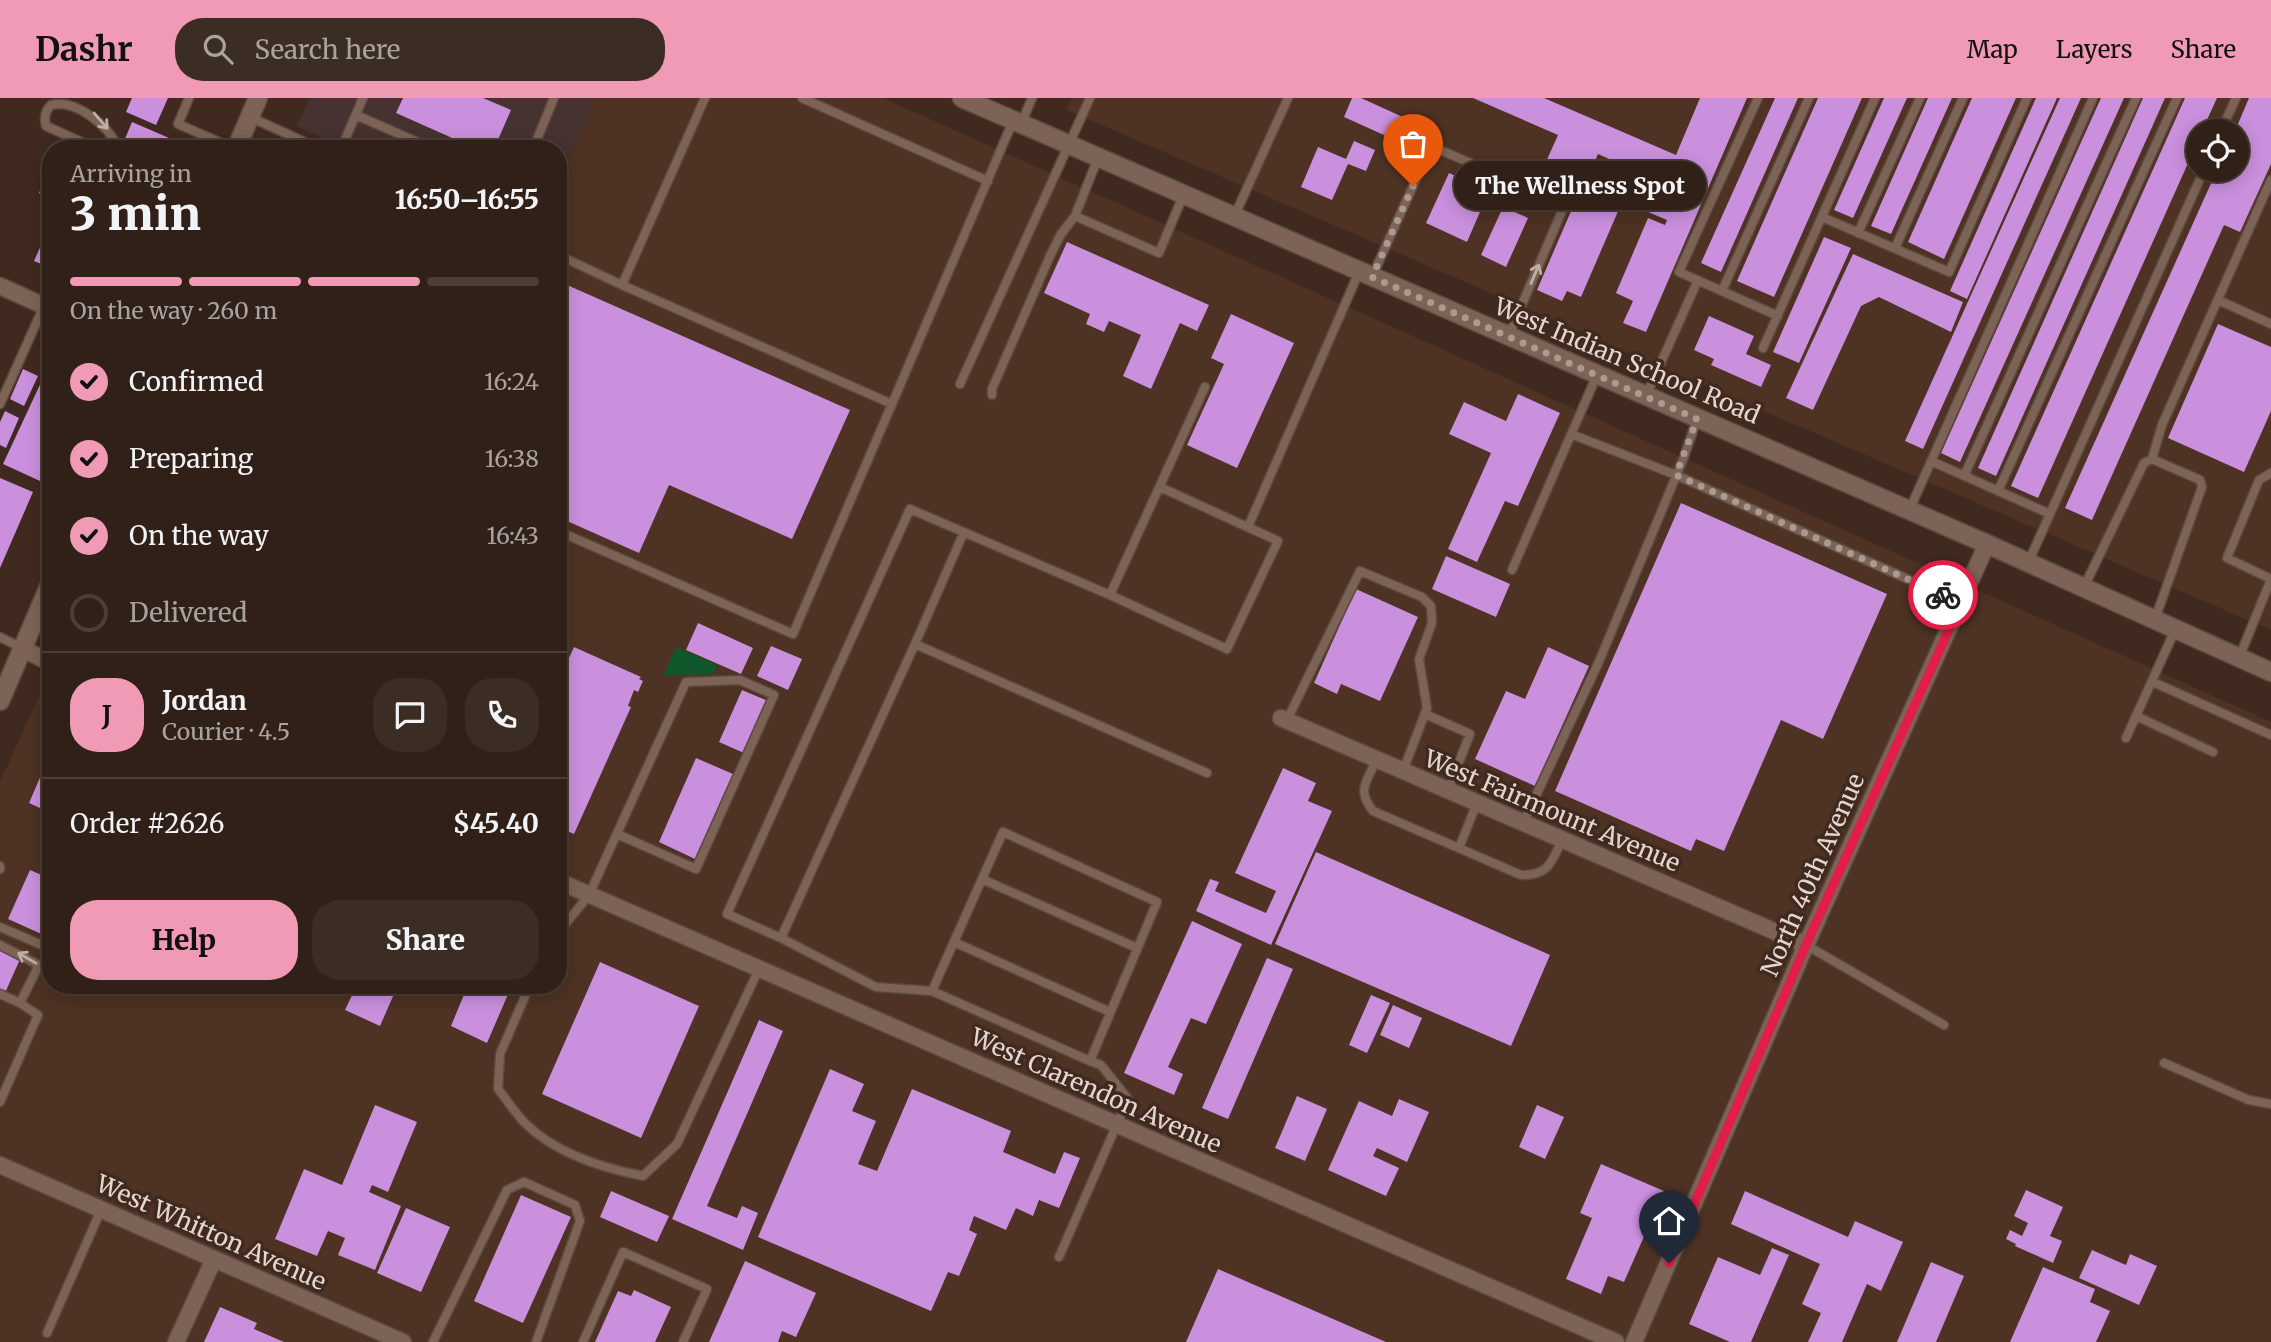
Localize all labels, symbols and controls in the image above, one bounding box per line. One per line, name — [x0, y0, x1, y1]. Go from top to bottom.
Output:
search box — [175, 18, 665, 81]
text: Dashr — [35, 29, 133, 70]
icon: search — [199, 30, 237, 68]
text: Search here — [255, 33, 400, 66]
text: Map — [1967, 34, 2018, 65]
text: Layers — [2056, 34, 2132, 65]
text: Share — [2170, 34, 2236, 65]
one-way arrow — [93, 112, 109, 130]
pin — [1383, 114, 1443, 186]
map controls — [2186, 119, 2249, 182]
button: locate — [2186, 119, 2249, 182]
icon: bag — [1394, 125, 1432, 163]
text: Arriving in — [70, 159, 192, 188]
callout: The Wellness Spot — [1455, 162, 1707, 210]
text: The Wellness Spot — [1475, 171, 1685, 200]
text: 16:50–16:55 — [395, 183, 539, 216]
text: 3 min — [70, 185, 201, 243]
one-way arrow — [1529, 264, 1542, 285]
street label: West Indian School Road — [1489, 290, 1765, 431]
text: On the way · 260 m — [70, 296, 277, 325]
icon: check — [70, 363, 108, 401]
text: Confirmed — [129, 365, 264, 398]
text: 16:24 — [484, 367, 539, 396]
icon: check — [70, 440, 108, 478]
text: Preparing — [129, 442, 253, 475]
text: 16:38 — [485, 444, 539, 473]
icon: check — [70, 517, 108, 555]
text: On the way — [129, 519, 269, 552]
text: 16:43 — [487, 521, 539, 550]
courier — [1908, 560, 1978, 630]
icon: bike — [1924, 576, 1962, 614]
text: Delivered — [129, 596, 248, 629]
button: chat — [373, 678, 447, 752]
button: phone — [465, 678, 539, 752]
text: Jordan — [162, 684, 247, 717]
text: J — [102, 699, 112, 732]
text: Courier · 4.5 — [162, 717, 290, 746]
street label: West Fairmount Avenue — [1419, 742, 1685, 879]
street label: North 40th Avenue — [1754, 769, 1871, 981]
text: Order #2626 — [70, 807, 224, 840]
text: $45.40 — [453, 807, 539, 840]
button: Help — [70, 900, 298, 980]
button: Share — [312, 900, 539, 980]
one-way arrow — [17, 951, 37, 965]
street label: West Clarendon Avenue — [965, 1021, 1226, 1160]
street label: West Whitton Avenue — [91, 1167, 331, 1297]
pin — [1639, 1191, 1699, 1263]
icon: home — [1650, 1202, 1688, 1240]

